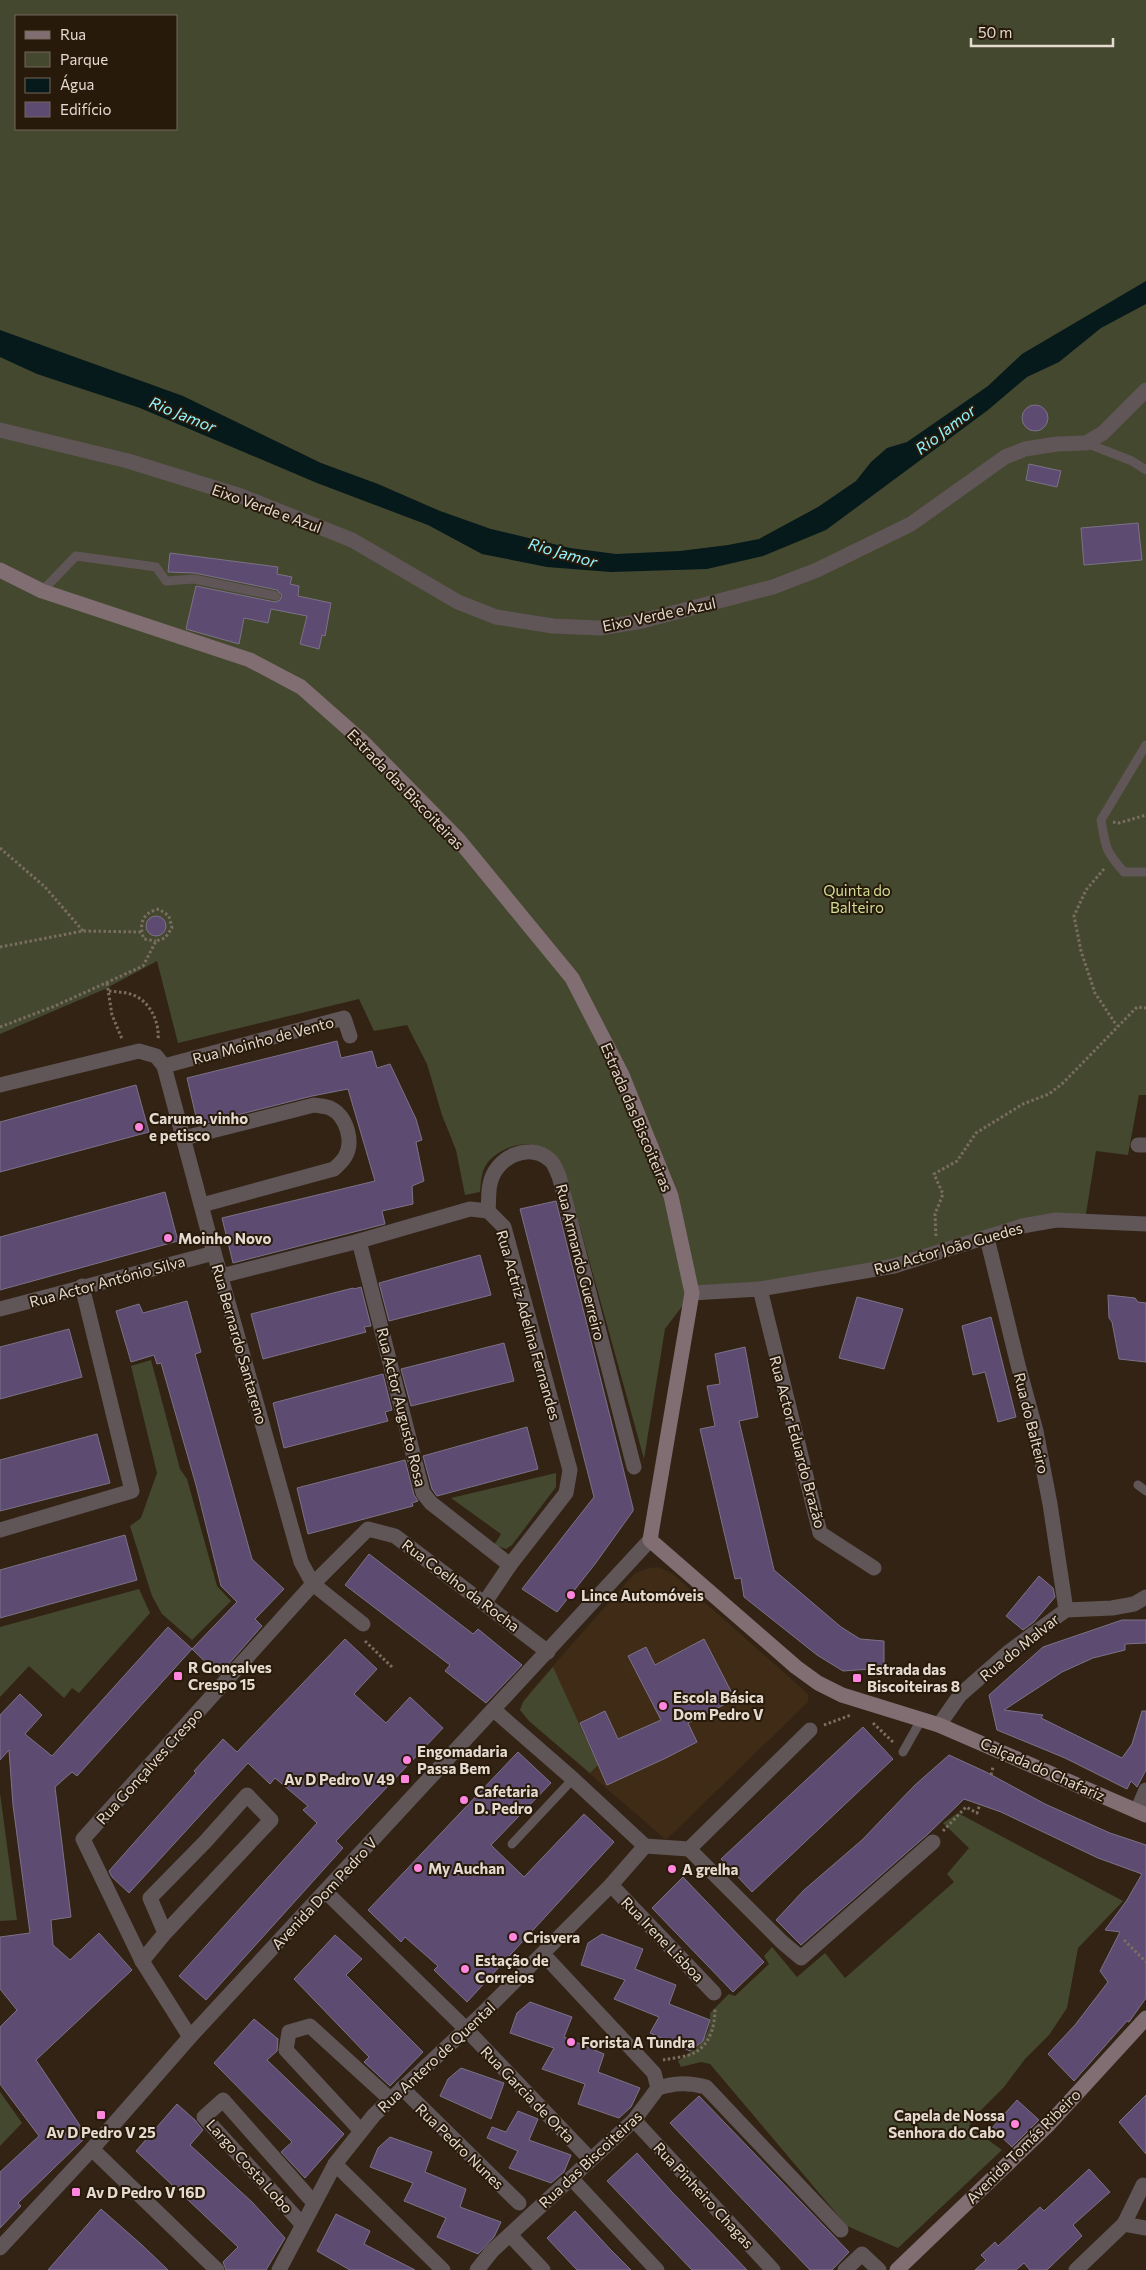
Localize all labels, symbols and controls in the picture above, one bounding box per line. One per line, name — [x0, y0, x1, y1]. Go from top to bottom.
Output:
legend — [15, 15, 178, 130]
scale bar — [971, 15, 1114, 47]
text: 50 m — [978, 23, 1012, 41]
text: Rua — [60, 25, 86, 43]
text: Parque — [60, 50, 108, 68]
text: Água — [60, 74, 94, 93]
text: Edifício — [60, 100, 111, 118]
water label: Rio Jamor — [147, 392, 220, 436]
water label: Rio Jamor — [911, 400, 979, 458]
street label: Eixo Verde e Azul — [210, 480, 324, 536]
water label: Rio Jamor — [527, 533, 600, 571]
street label: Eixo Verde e Azul — [601, 593, 717, 635]
street label: Estrada das Biscoiteiras — [344, 725, 468, 853]
park label: Quinta do Balteiro — [823, 881, 891, 916]
street label: Rua Moinho de Vento — [190, 1012, 336, 1068]
street label: Estrada das Biscoiteiras — [597, 1040, 677, 1194]
place label: Caruma, vinho e petisco — [149, 1109, 248, 1144]
marker: Caruma, vinho e petisco — [133, 1121, 145, 1133]
street label: Rua Armando Guerreiro — [553, 1182, 609, 1342]
street label: Rua Actor João Guedes — [872, 1218, 1025, 1278]
street label: Rua Actriz Adelina Fernandes — [493, 1228, 565, 1422]
place label: Moinho Novo — [178, 1229, 271, 1247]
marker: Moinho Novo — [162, 1232, 174, 1244]
street label: Rua Actor António Silva — [27, 1252, 187, 1310]
street label: Rua Bernardo Santareno — [209, 1262, 272, 1426]
street label: Rua Actor Augusto Rosa — [374, 1326, 430, 1488]
street label: Rua Actor Eduardo Brazão — [766, 1354, 830, 1530]
street label: Rua do Balteiro — [1011, 1371, 1053, 1475]
street label: Rua Coelho da Rocha — [399, 1535, 523, 1635]
place label: Lince Automóveis — [581, 1586, 704, 1604]
marker: Lince Automóveis — [565, 1589, 577, 1601]
street label: Rua do Malvar — [976, 1610, 1062, 1684]
place label: R Gonçalves Crespo 15 — [188, 1658, 272, 1693]
place label: Estrada das Biscoiteiras 8 — [867, 1660, 960, 1695]
marker: R Gonçalves Crespo 15 — [172, 1670, 184, 1682]
marker: Estrada das Biscoiteiras 8 — [851, 1672, 863, 1684]
place label: Escola Básica Dom Pedro V — [673, 1688, 764, 1723]
marker: Escola Básica Dom Pedro V — [657, 1700, 669, 1712]
street label: Rua Gonçalves Crespo — [92, 1704, 206, 1828]
street label: Calçada do Chafariz — [978, 1733, 1108, 1805]
place label: Engomadaria Passa Bem — [417, 1742, 508, 1777]
marker: Engomadaria Passa Bem — [401, 1754, 413, 1766]
place label: Av D Pedro V 49 — [284, 1770, 395, 1788]
marker: Av D Pedro V 49 — [399, 1773, 411, 1785]
place label: Cafetaria D. Pedro — [474, 1782, 538, 1817]
marker: Cafetaria D. Pedro — [458, 1794, 470, 1806]
street label: Avenida Dom Pedro V — [267, 1833, 381, 1953]
place label: My Auchan — [428, 1859, 505, 1877]
place label: A grelha — [682, 1860, 739, 1878]
marker: My Auchan — [412, 1862, 424, 1874]
marker: A grelha — [666, 1863, 678, 1875]
street label: Rua Irene Lisboa — [618, 1893, 708, 1985]
place label: Crisvera — [523, 1928, 580, 1946]
marker: Crisvera — [507, 1931, 519, 1943]
place label: Estação de Correios — [475, 1951, 549, 1986]
marker: Estação de Correios — [459, 1963, 471, 1975]
street label: Rua Antero de Quental — [374, 1998, 498, 2116]
place label: Forista A Tundra — [581, 2033, 695, 2051]
marker: Forista A Tundra — [565, 2036, 577, 2048]
street label: Rua Garcia de Orta — [477, 2042, 579, 2146]
street label: Avenida Tomás Ribeiro — [962, 2085, 1084, 2207]
street label: Rua Pedro Nunes — [412, 2099, 508, 2193]
place label: Capela de Nossa Senhora do Cabo — [888, 2106, 1005, 2141]
street label: Rua das Biscoiteiras — [535, 2107, 645, 2211]
marker: Av D Pedro V 25 — [95, 2109, 107, 2121]
street label: Largo Costa Lobo — [203, 2115, 297, 2217]
marker: Capela de Nossa Senhora do Cabo — [1009, 2118, 1021, 2130]
place label: Av D Pedro V 25 — [46, 2123, 156, 2141]
street label: Rua Pinheiro Chagas — [650, 2138, 758, 2252]
place label: Av D Pedro V 16D — [86, 2183, 206, 2201]
marker: Av D Pedro V 16D — [70, 2186, 82, 2198]

